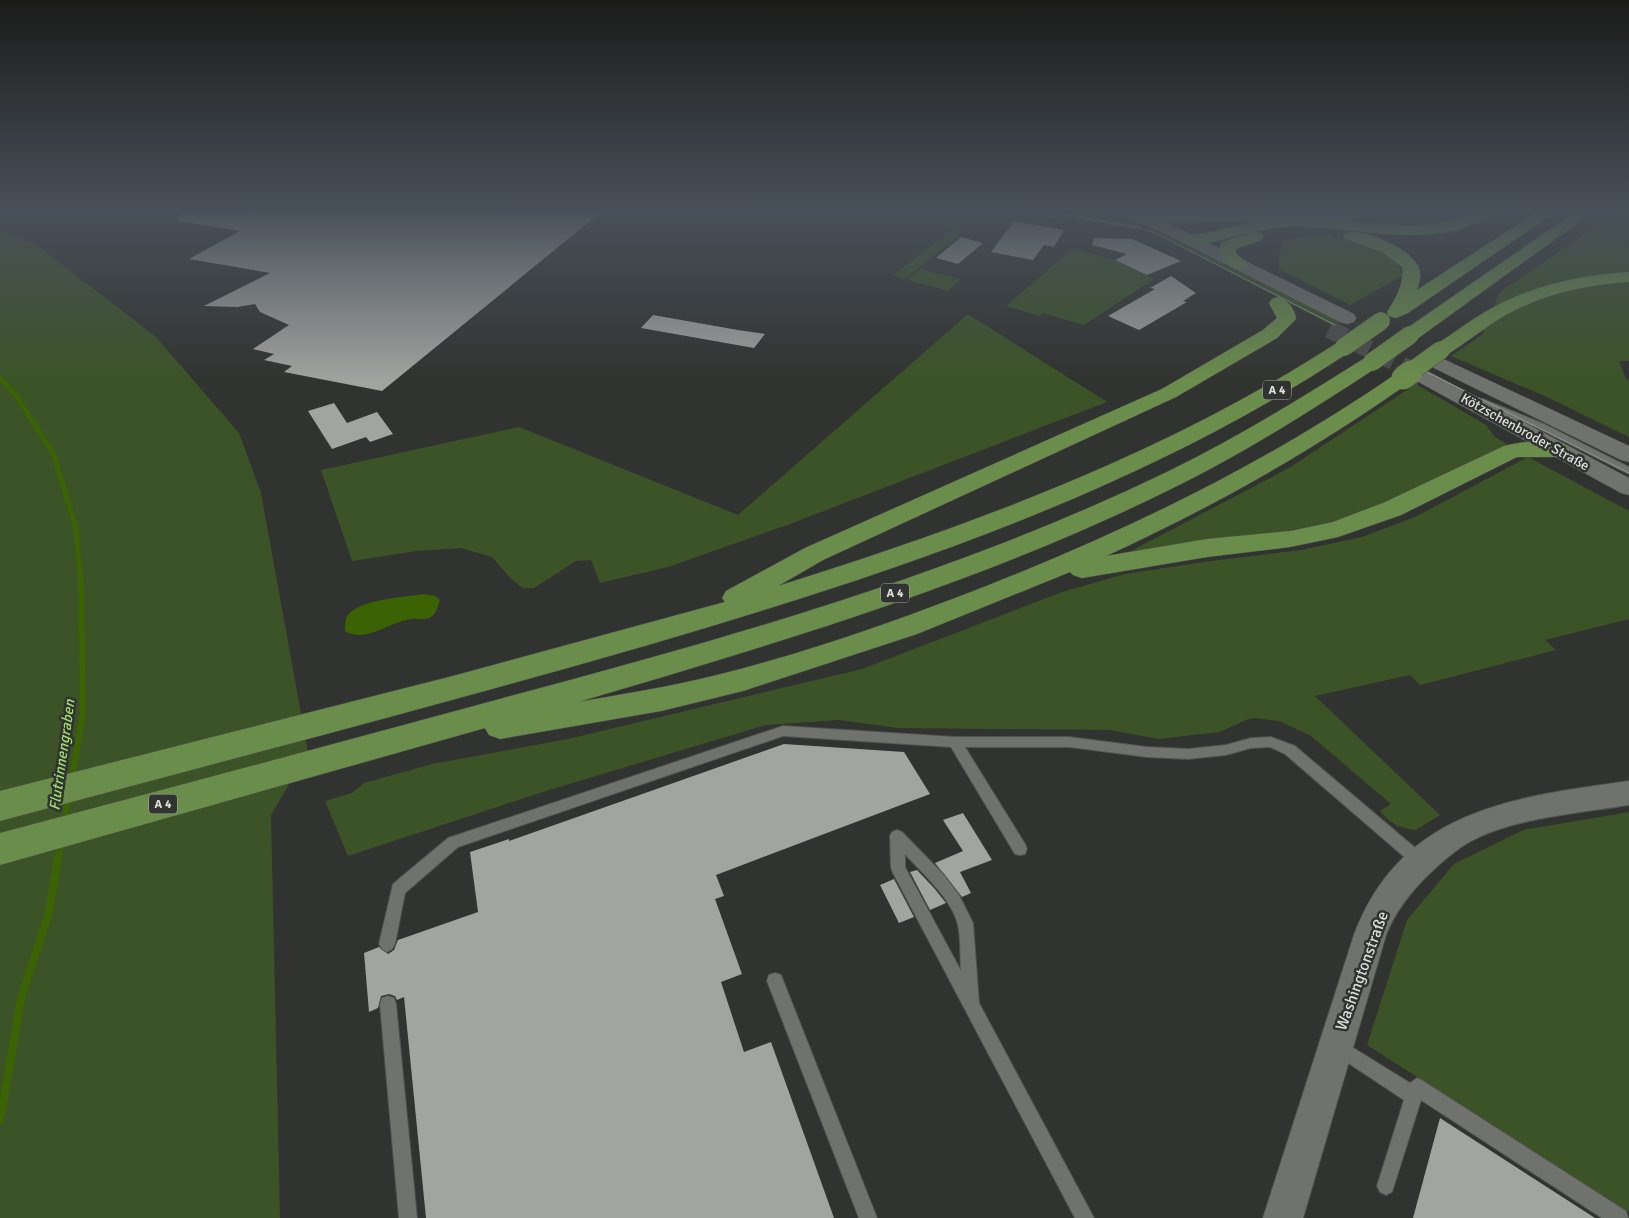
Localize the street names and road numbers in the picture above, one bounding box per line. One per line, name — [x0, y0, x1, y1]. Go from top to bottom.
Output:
road number: A 4 — [1263, 380, 1291, 400]
street label: Kötzschenbroder Straße — [1458, 390, 1592, 474]
road number: A 4 — [881, 584, 909, 602]
road number: A 4 — [149, 794, 177, 814]
street label: Washingtonstraße — [1331, 909, 1393, 1033]

